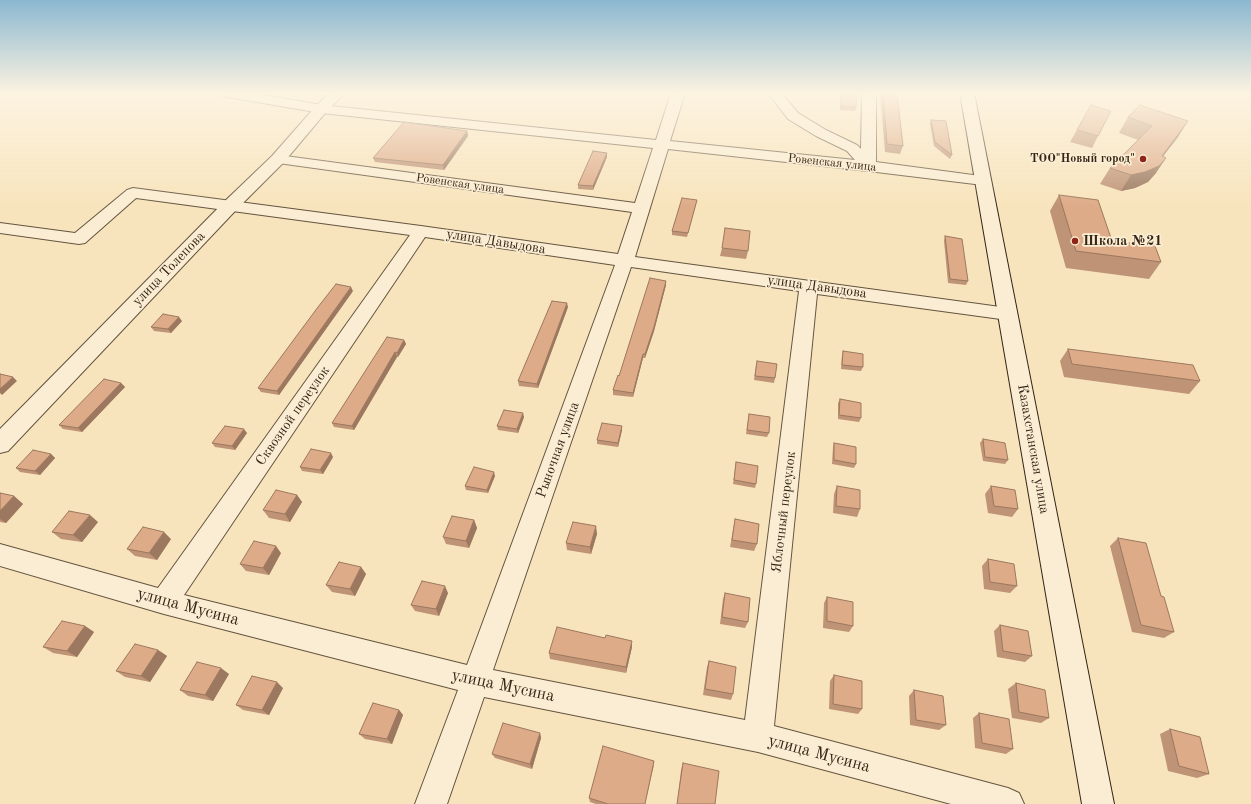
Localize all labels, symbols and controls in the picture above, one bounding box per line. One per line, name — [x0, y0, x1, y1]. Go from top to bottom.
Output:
street label: Ровенская улица — [787, 151, 877, 175]
place label: ТОО"Новый город" — [1030, 152, 1135, 166]
marker: ТОО"Новый город" — [1138, 154, 1148, 164]
street label: Ровенская улица — [415, 171, 505, 197]
street label: улица Давыдова — [445, 226, 547, 258]
street label: улица Толепова — [129, 228, 209, 310]
place label: Школа №21 — [1083, 233, 1162, 249]
marker: Школа №21 — [1070, 236, 1080, 246]
street label: улица Давыдова — [766, 272, 868, 302]
street label: Сквозной переулок — [252, 363, 334, 469]
street label: Казахстанская улица — [1013, 383, 1053, 515]
street label: Рыночная улица — [533, 400, 583, 500]
street label: Яблочный переулок — [768, 450, 800, 574]
street label: улица Мусина — [135, 584, 241, 630]
street label: улица Мусина — [450, 665, 556, 707]
street label: улица Мусина — [766, 731, 872, 777]

